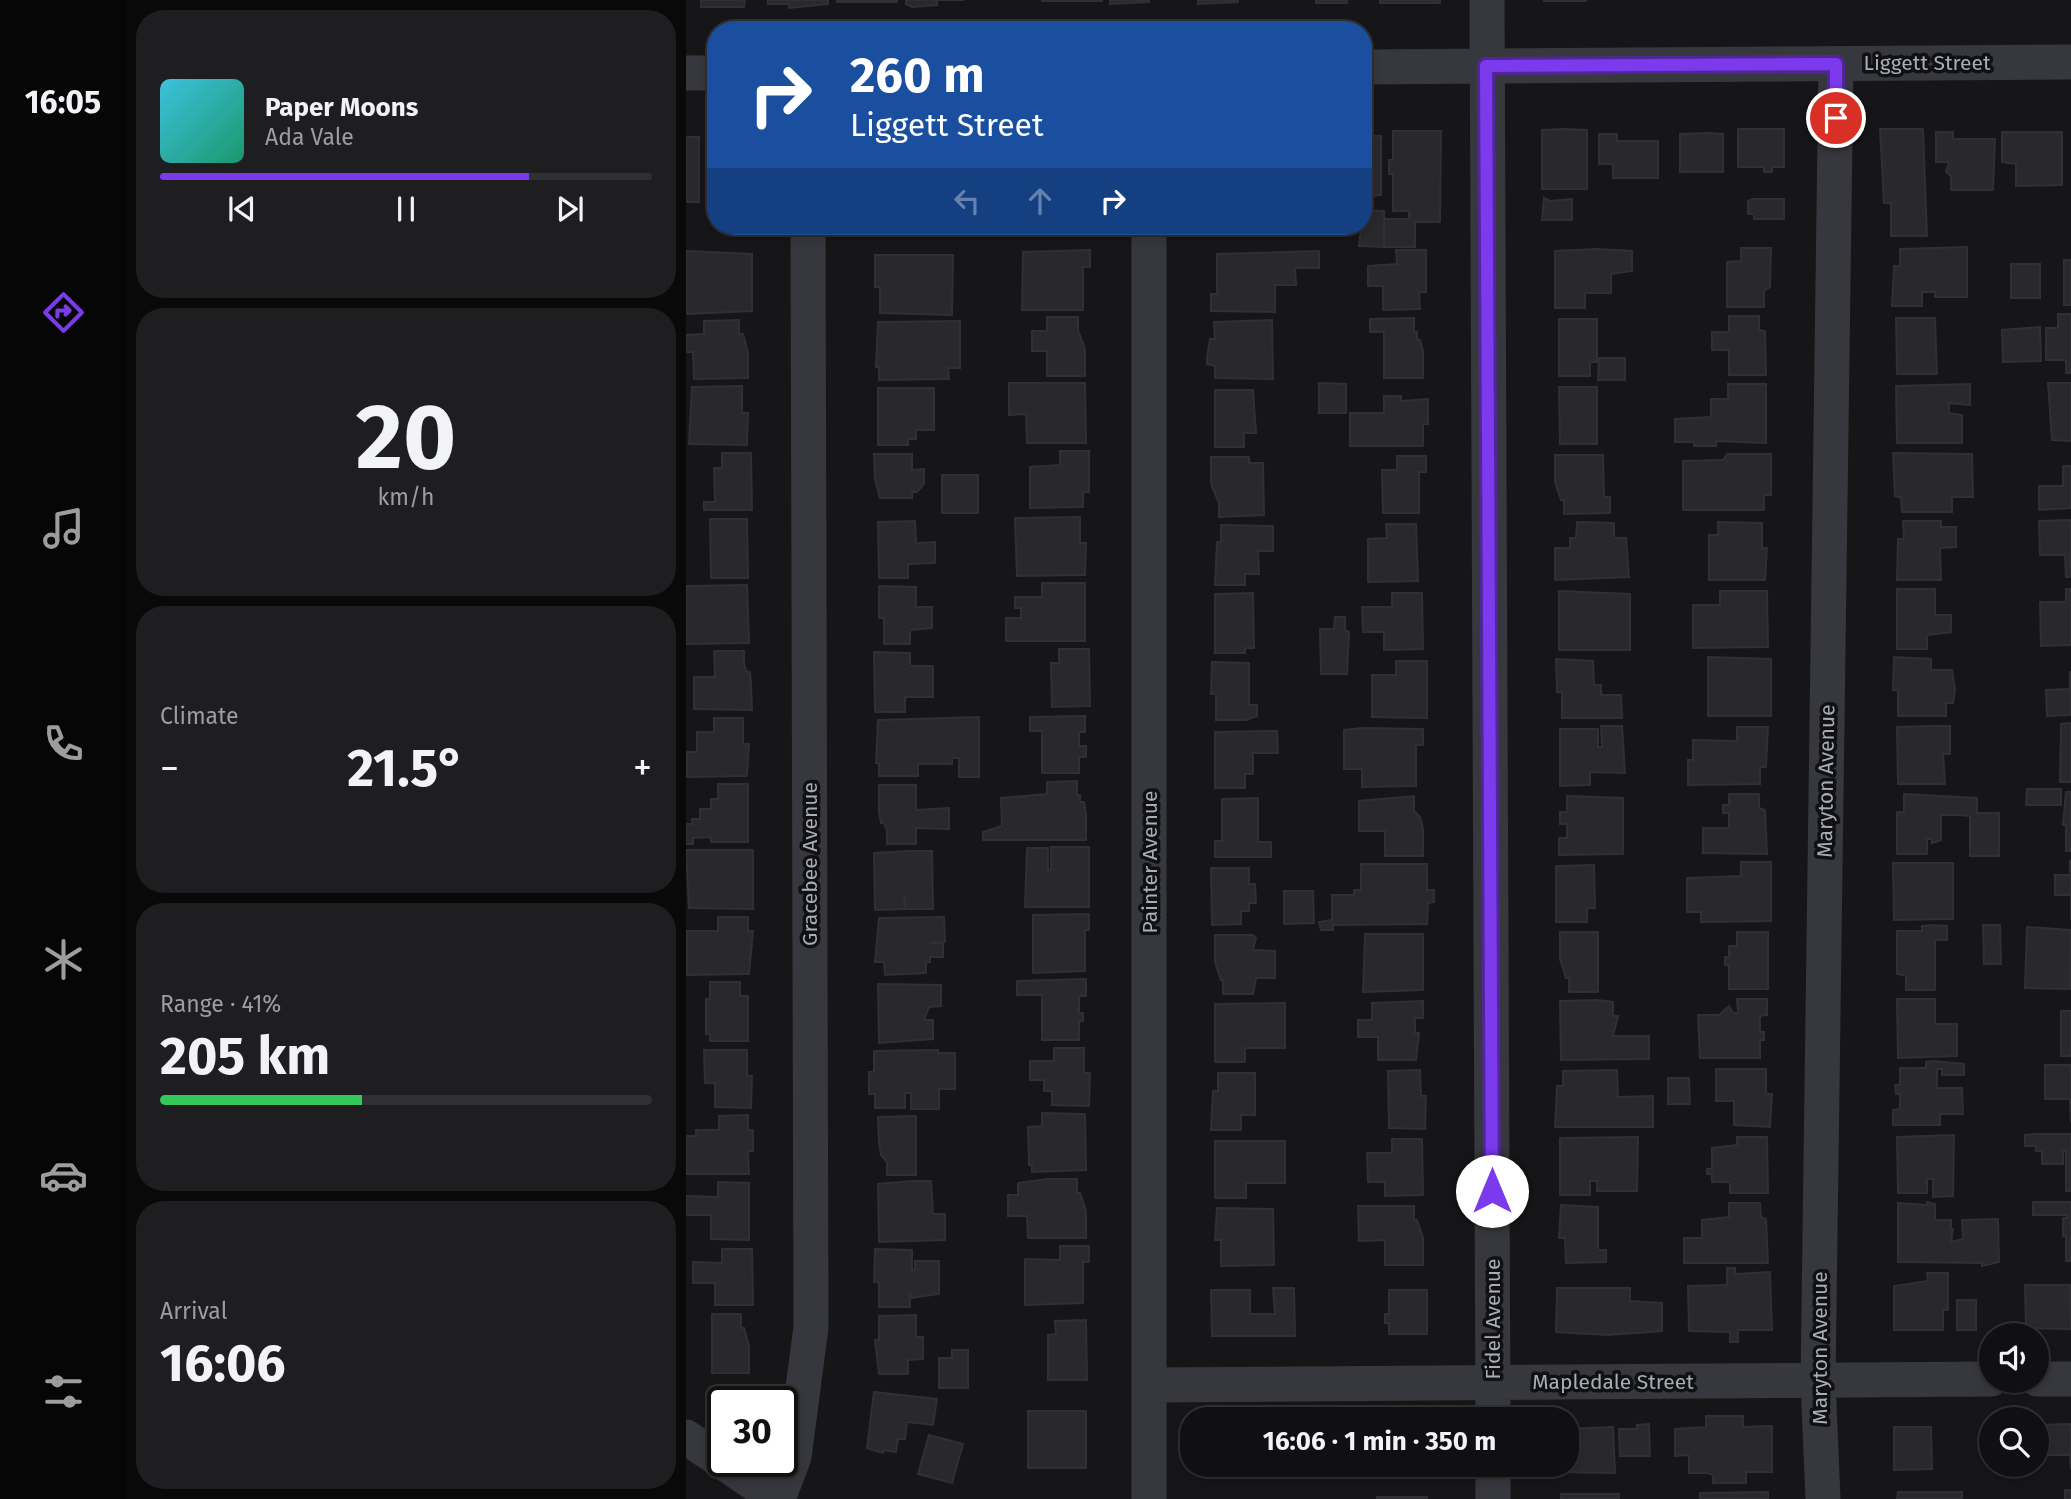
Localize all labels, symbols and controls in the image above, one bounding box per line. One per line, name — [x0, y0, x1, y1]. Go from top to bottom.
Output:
text: 260 m — [850, 46, 985, 105]
icon: right — [735, 49, 826, 140]
street label: Liggett Street — [1863, 50, 1991, 76]
text: 16:05 — [25, 83, 101, 121]
pin — [1806, 88, 1866, 148]
text: Paper Moons — [265, 92, 418, 123]
icon: arrive — [1817, 99, 1855, 137]
text: Liggett Street — [850, 106, 1044, 144]
text: Ada Vale — [265, 123, 354, 151]
icon: left — [948, 182, 986, 220]
icon: ahead — [1021, 182, 1059, 220]
icon: right — [1094, 182, 1132, 220]
icon: previous — [223, 190, 261, 228]
icon: pause — [387, 190, 425, 228]
icon: next — [551, 190, 589, 228]
icon: directions — [39, 288, 88, 337]
text: 20 — [356, 383, 456, 492]
text: km/h — [378, 483, 434, 511]
icon: music — [39, 504, 88, 553]
text: Climate — [160, 702, 239, 730]
street label: Maryton Avenue — [1812, 704, 1840, 858]
icon: phone — [39, 719, 88, 768]
text: 21.5° — [347, 737, 465, 800]
text: − — [160, 745, 179, 791]
text: + — [633, 745, 652, 791]
street label: Gracebee Avenue — [797, 782, 823, 946]
street label: Painter Avenue — [1137, 791, 1163, 933]
icon: climate — [39, 935, 88, 984]
text: Range · 41% — [160, 990, 281, 1018]
text: 205 km — [160, 1025, 330, 1088]
icon: car — [39, 1151, 88, 1200]
position arrow — [1455, 1154, 1529, 1228]
street label: Fidel Avenue — [1480, 1259, 1506, 1379]
street label: Maryton Avenue — [1807, 1271, 1833, 1425]
text: Arrival — [160, 1297, 227, 1325]
map controls — [1979, 1323, 2049, 1477]
button: sound — [1979, 1323, 2049, 1393]
text: 16:06 — [160, 1332, 286, 1395]
icon: filters — [39, 1367, 88, 1416]
street label: Mapledale Street — [1532, 1369, 1694, 1395]
speed limit sign: 30 — [707, 1386, 798, 1477]
button: search — [1979, 1407, 2049, 1477]
text: 16:06 · 1 min · 350 m — [1263, 1426, 1496, 1457]

